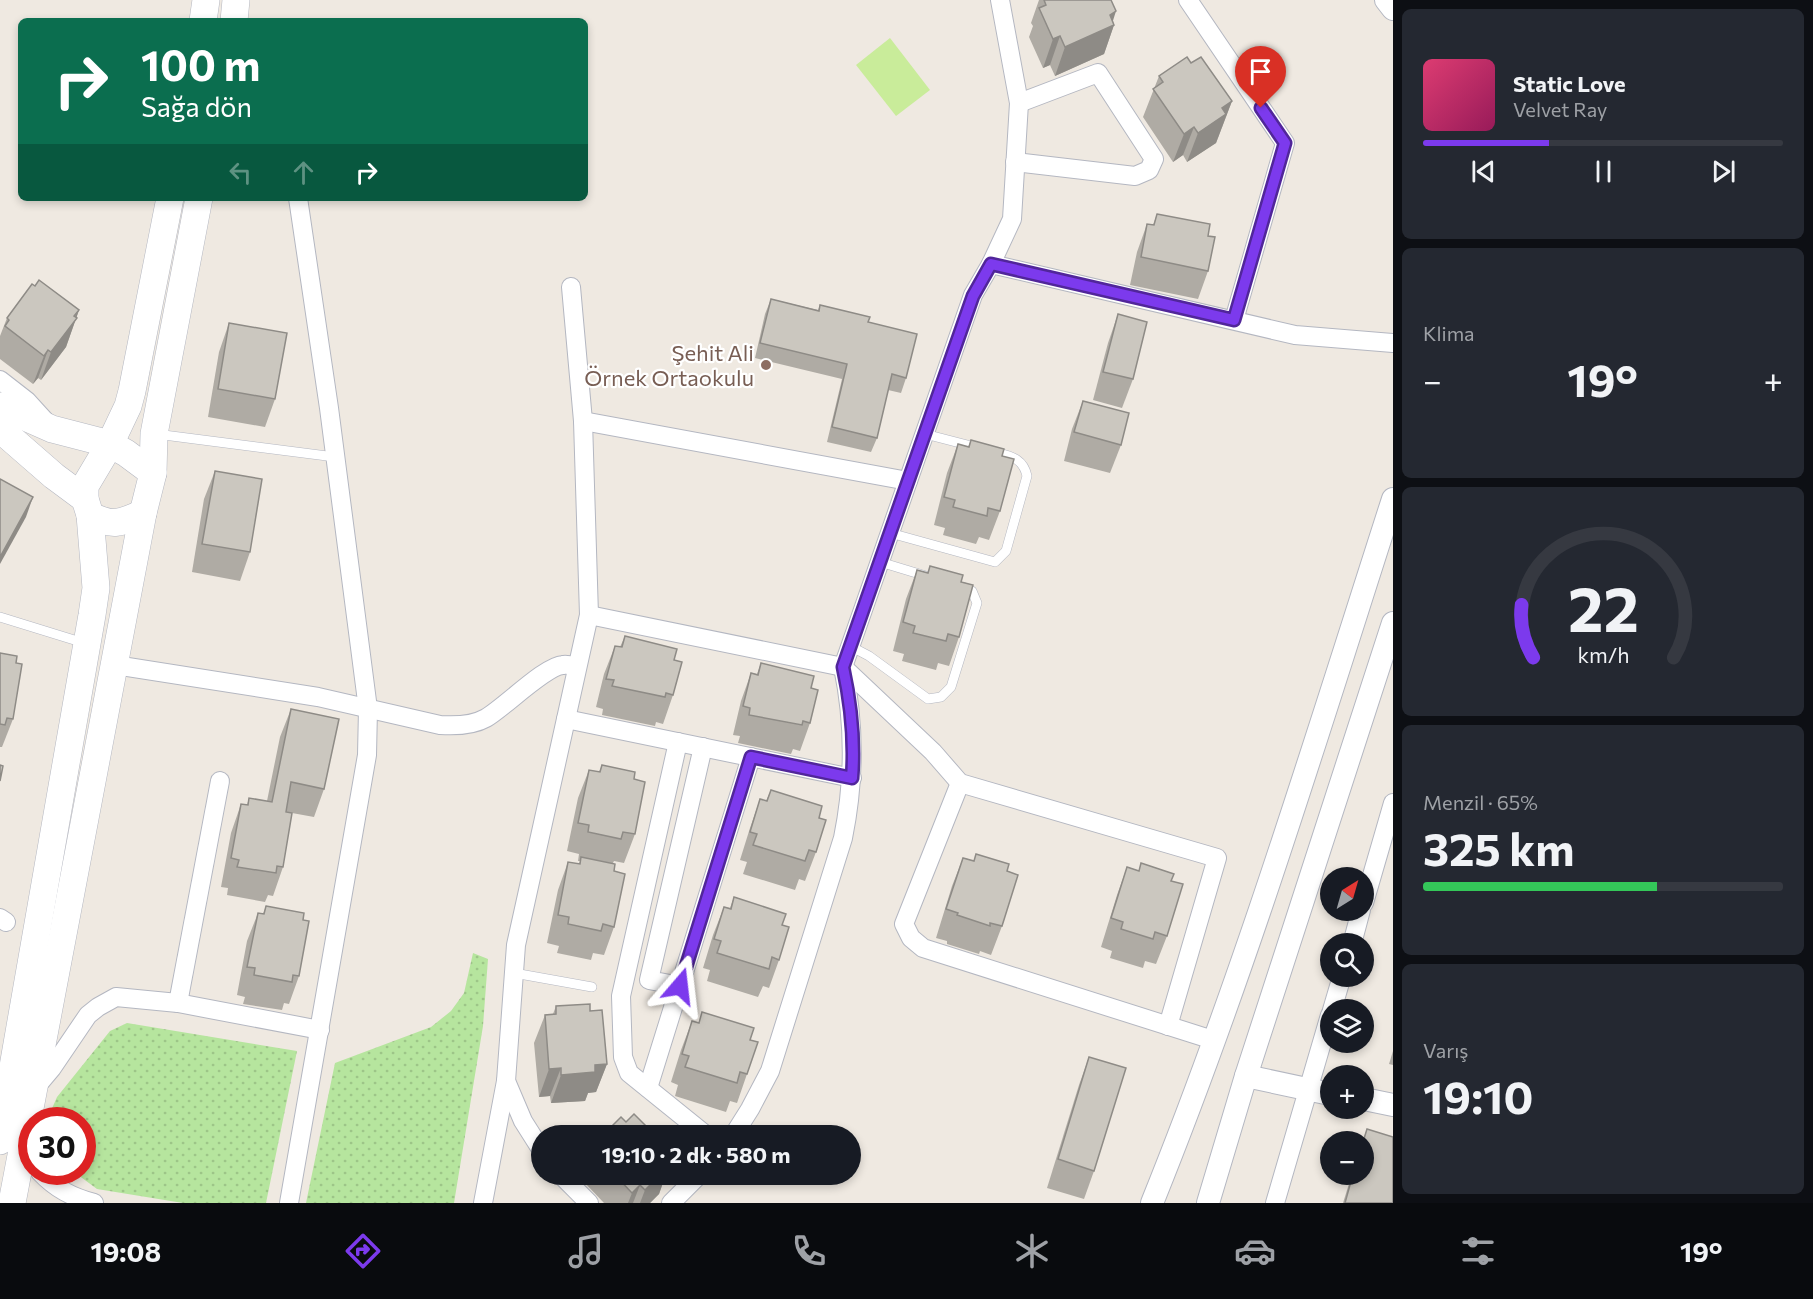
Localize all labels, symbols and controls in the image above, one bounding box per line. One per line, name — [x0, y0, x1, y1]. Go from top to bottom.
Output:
text: 100 m — [141, 38, 261, 90]
icon: right — [42, 42, 120, 120]
pin — [1235, 46, 1286, 108]
icon: arrive — [1244, 55, 1277, 88]
text: Static Love — [1513, 70, 1626, 97]
text: Sağa dön — [141, 90, 252, 123]
text: Velvet Ray — [1513, 97, 1607, 121]
icon: previous — [1467, 155, 1500, 188]
icon: pause — [1587, 155, 1620, 188]
icon: next — [1707, 155, 1740, 188]
icon: left — [224, 156, 257, 189]
icon: ahead — [287, 156, 320, 189]
icon: right — [350, 156, 383, 189]
text: Klima — [1423, 321, 1475, 345]
place label: Şehit Ali Örnek Ortaokulu — [584, 339, 754, 391]
text: 19° — [1567, 351, 1638, 406]
marker: Şehit Ali Örnek Ortaokulu — [759, 358, 773, 372]
text: − — [1423, 359, 1442, 400]
text: + — [1764, 359, 1783, 400]
text: 22 — [1567, 570, 1639, 646]
text: km/h — [1577, 642, 1629, 668]
text: Menzil · 65% — [1423, 790, 1538, 814]
text: 325 km — [1423, 820, 1574, 875]
north arrow — [1320, 867, 1374, 921]
map controls — [1320, 867, 1374, 1185]
button: search — [1320, 933, 1374, 987]
position arrow — [648, 954, 712, 1018]
button: layers — [1320, 999, 1374, 1053]
text: Varış — [1423, 1038, 1468, 1062]
button: + — [1320, 1065, 1374, 1119]
text: 19:10 — [1423, 1068, 1533, 1123]
speed limit sign: 30 — [18, 1107, 96, 1185]
button: − — [1320, 1131, 1374, 1185]
text: 19:10 · 2 dk · 580 m — [601, 1141, 791, 1168]
icon: directions — [342, 1230, 384, 1272]
icon: music — [565, 1230, 607, 1272]
icon: phone — [788, 1230, 830, 1272]
icon: climate — [1011, 1230, 1053, 1272]
icon: car — [1234, 1230, 1276, 1272]
icon: filters — [1457, 1230, 1499, 1272]
text: 19:08 — [90, 1235, 161, 1268]
text: 19° — [1680, 1235, 1722, 1268]

